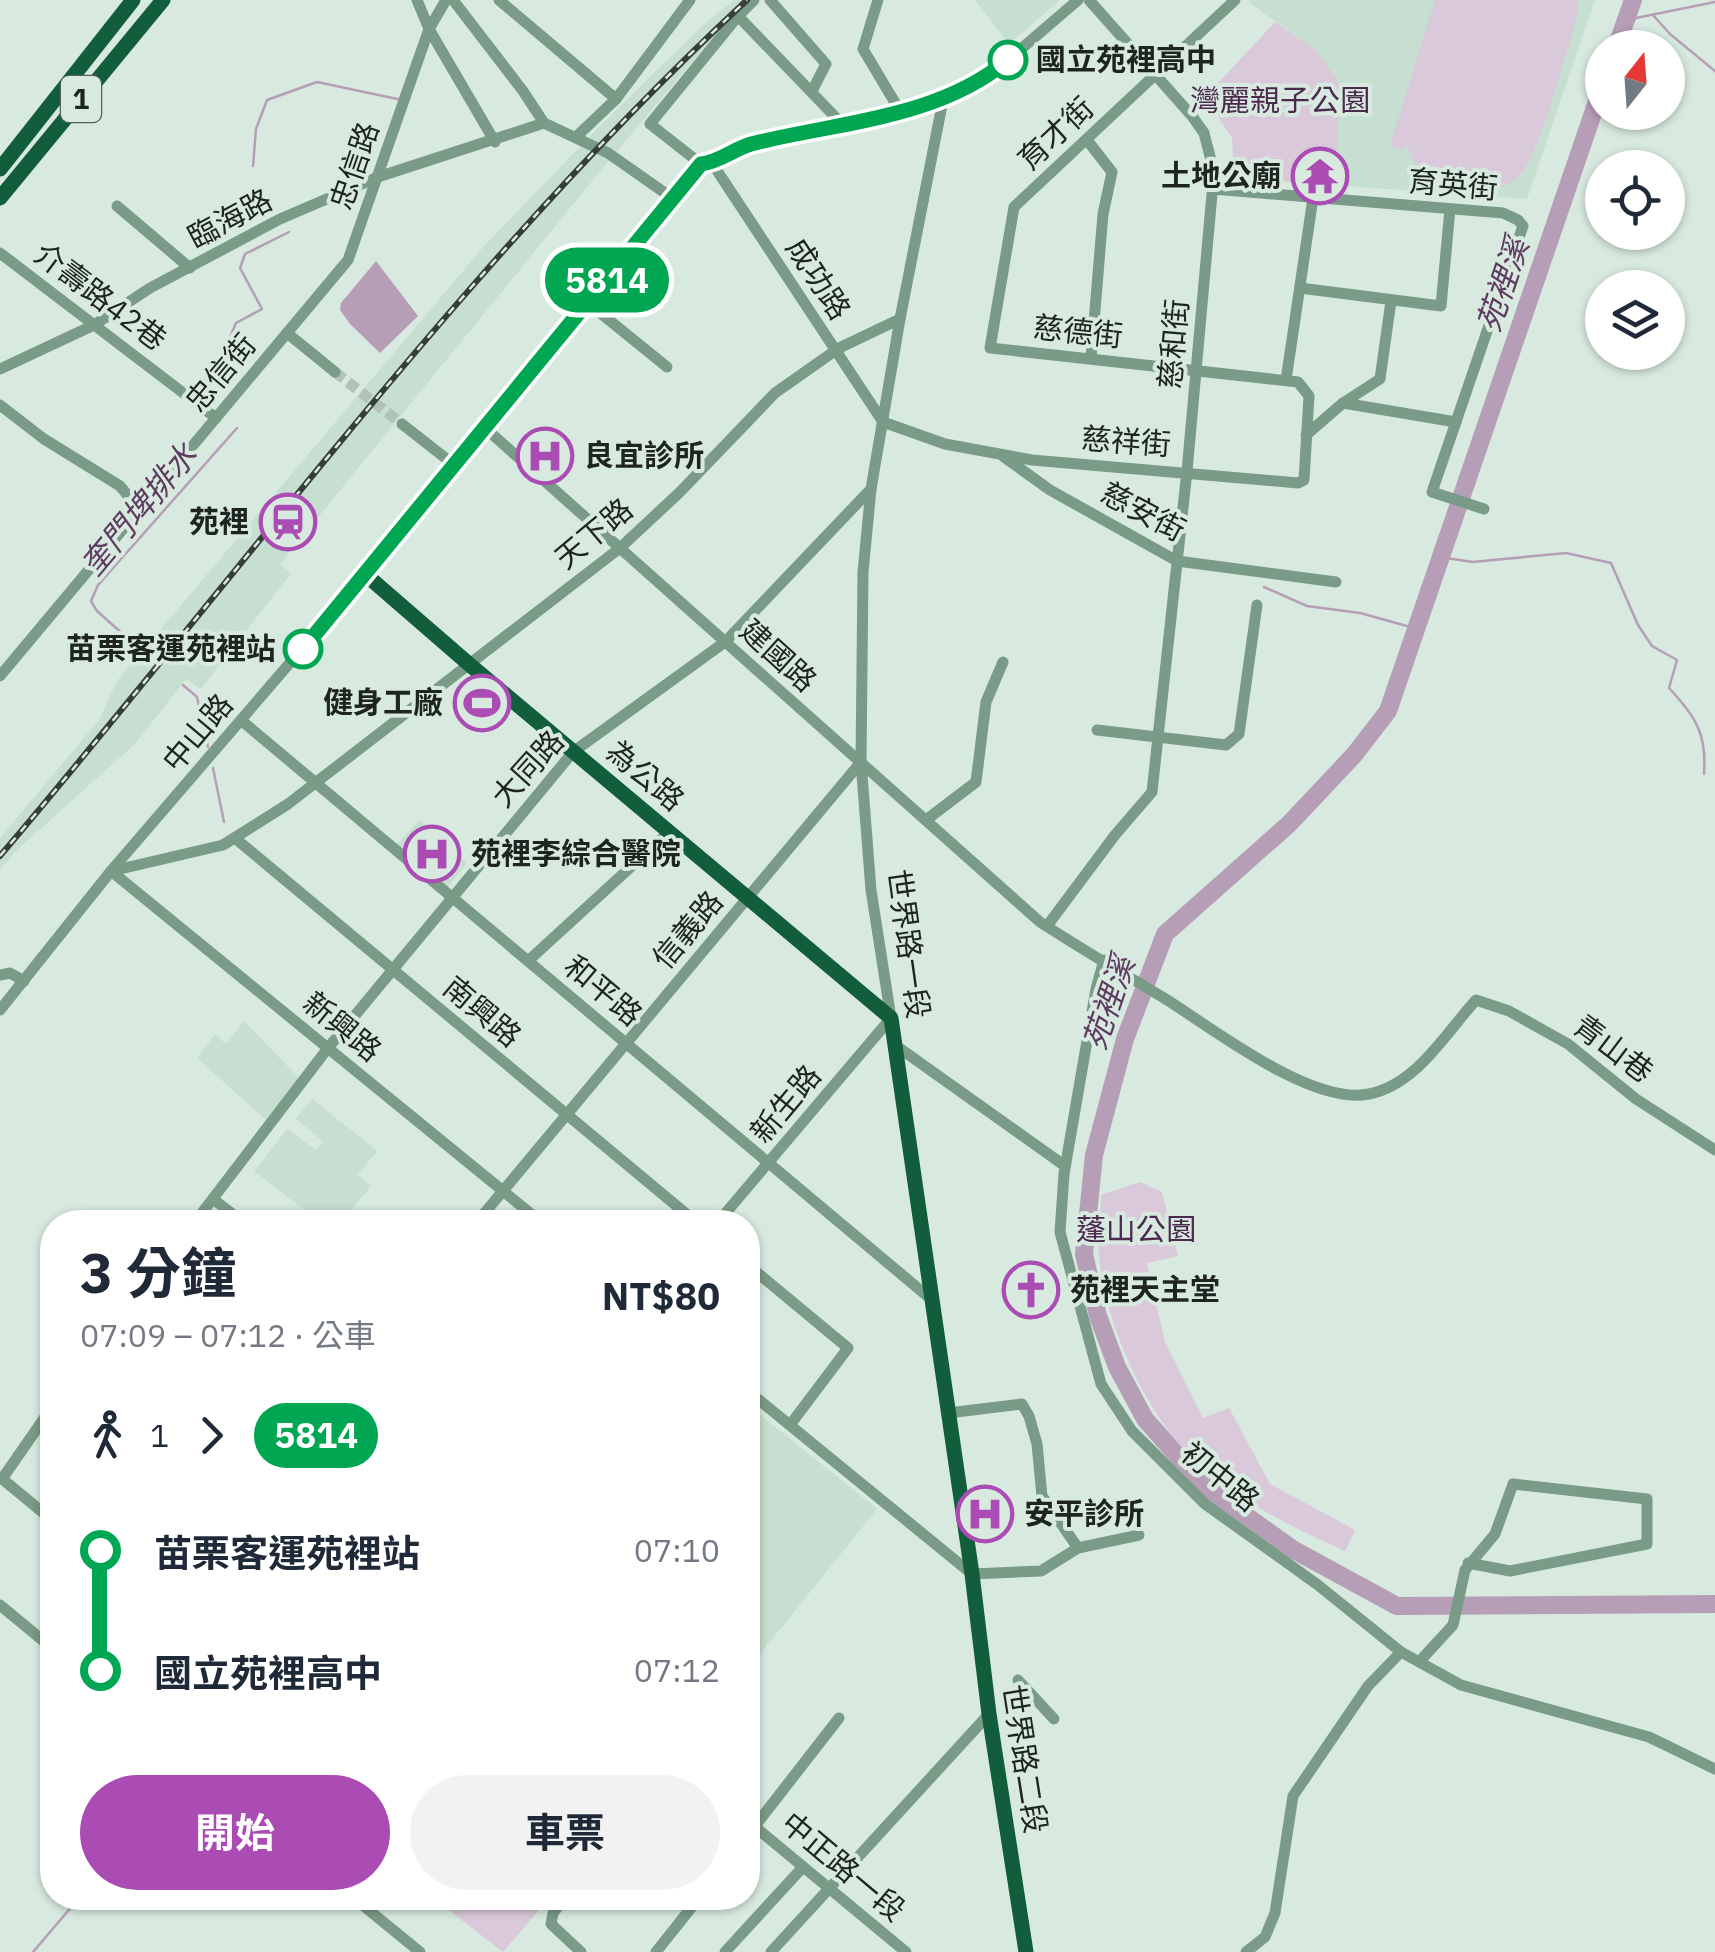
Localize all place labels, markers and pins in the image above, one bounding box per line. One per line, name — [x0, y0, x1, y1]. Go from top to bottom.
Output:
place label: 國立苑裡高中 — [1036, 39, 1216, 78]
marker: 國立苑裡高中 — [989, 41, 1027, 79]
temple icon: 土地公廟 — [1290, 146, 1350, 206]
place label: 土地公廟 — [1161, 155, 1281, 194]
hospital icon: 良宜診所 — [515, 426, 575, 486]
place label: 良宜診所 — [584, 435, 704, 474]
station icon: 苑裡 — [258, 492, 318, 552]
place label: 苑裡 — [189, 501, 249, 540]
place label: 苗栗客運苑裡站 — [66, 628, 276, 667]
marker: 苗栗客運苑裡站 — [284, 630, 322, 668]
sports icon: 健身工廠 — [452, 673, 512, 733]
place label: 健身工廠 — [323, 682, 443, 721]
hospital icon: 苑裡李綜合醫院 — [402, 824, 462, 884]
place label: 苑裡李綜合醫院 — [471, 833, 681, 872]
church icon: 苑裡天主堂 — [1001, 1260, 1061, 1320]
place label: 苑裡天主堂 — [1070, 1269, 1220, 1308]
hospital icon: 安平診所 — [955, 1484, 1015, 1544]
place label: 安平診所 — [1024, 1493, 1144, 1532]

